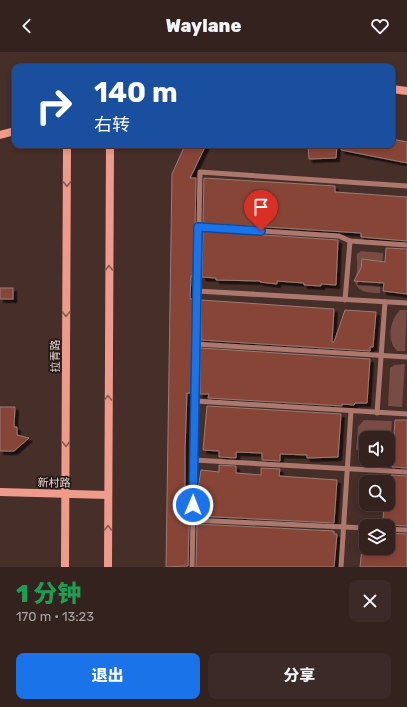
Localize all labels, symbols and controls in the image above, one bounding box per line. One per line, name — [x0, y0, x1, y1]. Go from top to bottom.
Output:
icon: back — [16, 15, 38, 37]
text: Waylane — [166, 15, 241, 37]
icon: heart — [369, 15, 391, 37]
text: 140 m — [94, 76, 178, 109]
icon: right — [28, 80, 80, 132]
text: 右转 — [94, 114, 130, 136]
one-way arrow — [63, 181, 71, 187]
pin — [244, 190, 278, 231]
icon: arrive — [250, 196, 272, 218]
one-way arrow — [105, 265, 113, 271]
one-way arrow — [62, 311, 70, 317]
street label: 拉青路 — [49, 340, 62, 373]
one-way arrow — [104, 395, 112, 401]
map controls — [359, 431, 395, 555]
button: sound — [359, 431, 395, 467]
one-way arrow — [62, 441, 70, 447]
button: search — [359, 475, 395, 511]
street label: 新村路 — [37, 476, 71, 490]
position arrow — [172, 484, 214, 526]
button: layers — [359, 519, 395, 555]
one-way arrow — [104, 525, 112, 531]
text: 1 分钟 — [16, 580, 81, 608]
button: close — [349, 580, 391, 622]
text: 170 m · 13:23 — [16, 609, 94, 624]
button: 退出 — [16, 653, 200, 699]
button: 分享 — [208, 653, 391, 699]

